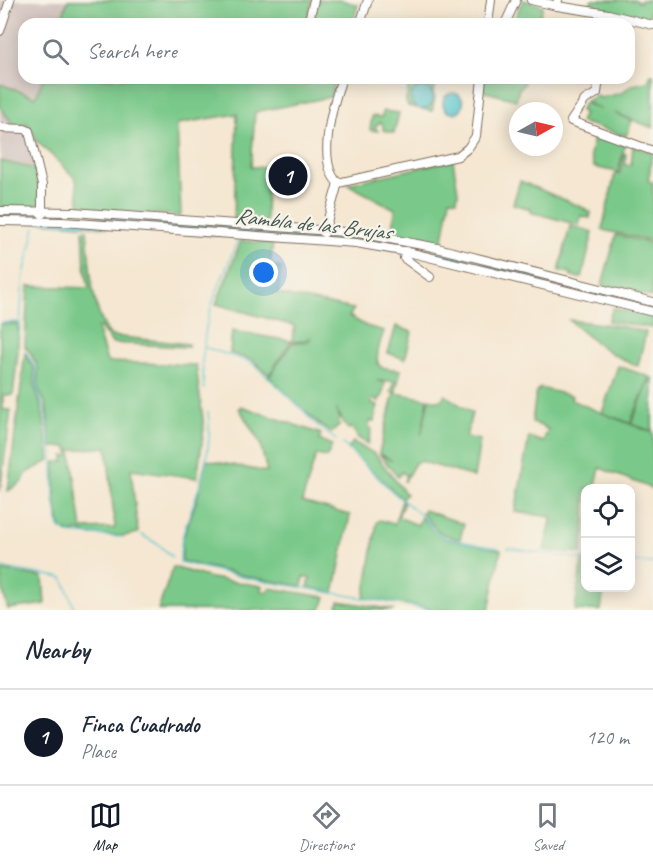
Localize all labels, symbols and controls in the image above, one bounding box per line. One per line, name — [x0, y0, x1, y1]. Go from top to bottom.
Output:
search box — [18, 18, 635, 84]
icon: search — [39, 35, 72, 68]
text: Search here — [87, 37, 177, 65]
north arrow — [509, 102, 563, 156]
pin: 1 — [268, 154, 308, 198]
water label: Rambla de las Brujas — [233, 202, 396, 246]
your location — [249, 258, 278, 287]
map controls — [581, 484, 635, 592]
button: locate — [581, 484, 635, 538]
button: layers — [581, 538, 635, 592]
text: Nearby — [24, 633, 89, 666]
text: Finca Cuadrado — [81, 711, 200, 739]
text: 1 — [39, 725, 48, 750]
text: 120 m — [586, 725, 629, 750]
text: Place — [81, 739, 116, 764]
tab: Map — [89, 799, 122, 855]
tab: Directions — [299, 799, 354, 855]
tab: Saved — [531, 799, 564, 855]

